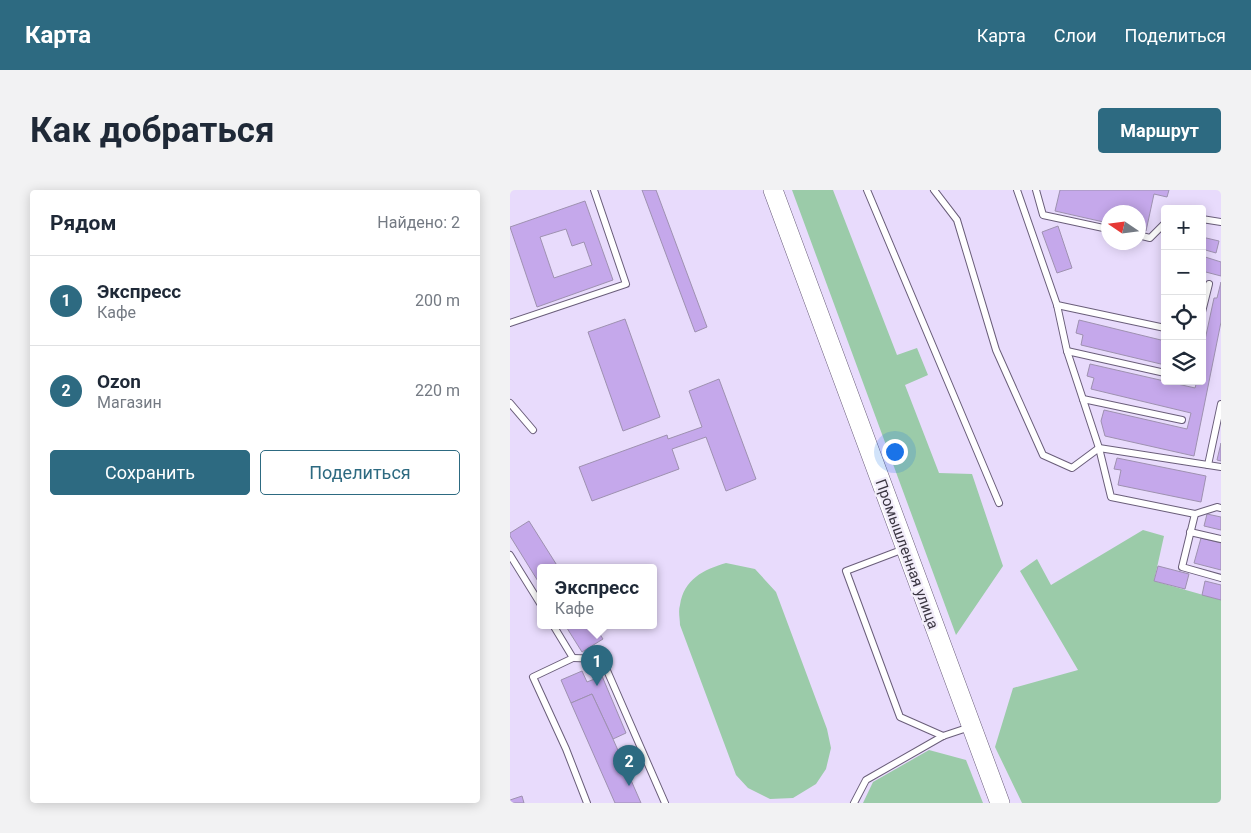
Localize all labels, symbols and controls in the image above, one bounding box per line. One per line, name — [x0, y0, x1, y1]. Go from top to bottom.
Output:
text: Карта — [25, 21, 91, 49]
text: Карта — [977, 25, 1026, 46]
text: Слои — [1054, 25, 1097, 46]
text: Поделиться — [1125, 25, 1226, 46]
button: Маршрут — [1098, 108, 1221, 153]
text: Как добраться — [30, 110, 275, 151]
north arrow — [1101, 205, 1146, 250]
map controls — [1161, 205, 1206, 385]
button: + — [1161, 205, 1206, 250]
text: Рядом — [50, 211, 116, 235]
text: Найдено: 2 — [377, 213, 460, 232]
button: − — [1161, 250, 1206, 295]
text: Экспресс — [97, 280, 181, 303]
text: 1 — [61, 291, 71, 310]
text: 200 m — [415, 291, 460, 310]
button: locate — [1161, 295, 1206, 340]
text: Кафе — [97, 303, 136, 322]
button: layers — [1161, 340, 1206, 385]
text: Ozon — [97, 370, 141, 393]
text: 2 — [61, 381, 71, 400]
text: 220 m — [415, 381, 460, 400]
text: Магазин — [97, 393, 162, 412]
your location — [882, 439, 908, 465]
button: Сохранить — [50, 450, 250, 495]
button: Поделиться — [260, 450, 460, 495]
street label: Промышленная улица — [872, 477, 942, 631]
popup — [537, 564, 657, 629]
text: Экспресс — [555, 576, 639, 599]
text: Кафе — [555, 599, 594, 618]
pin: 1 — [581, 645, 613, 686]
pin: 2 — [613, 745, 645, 786]

